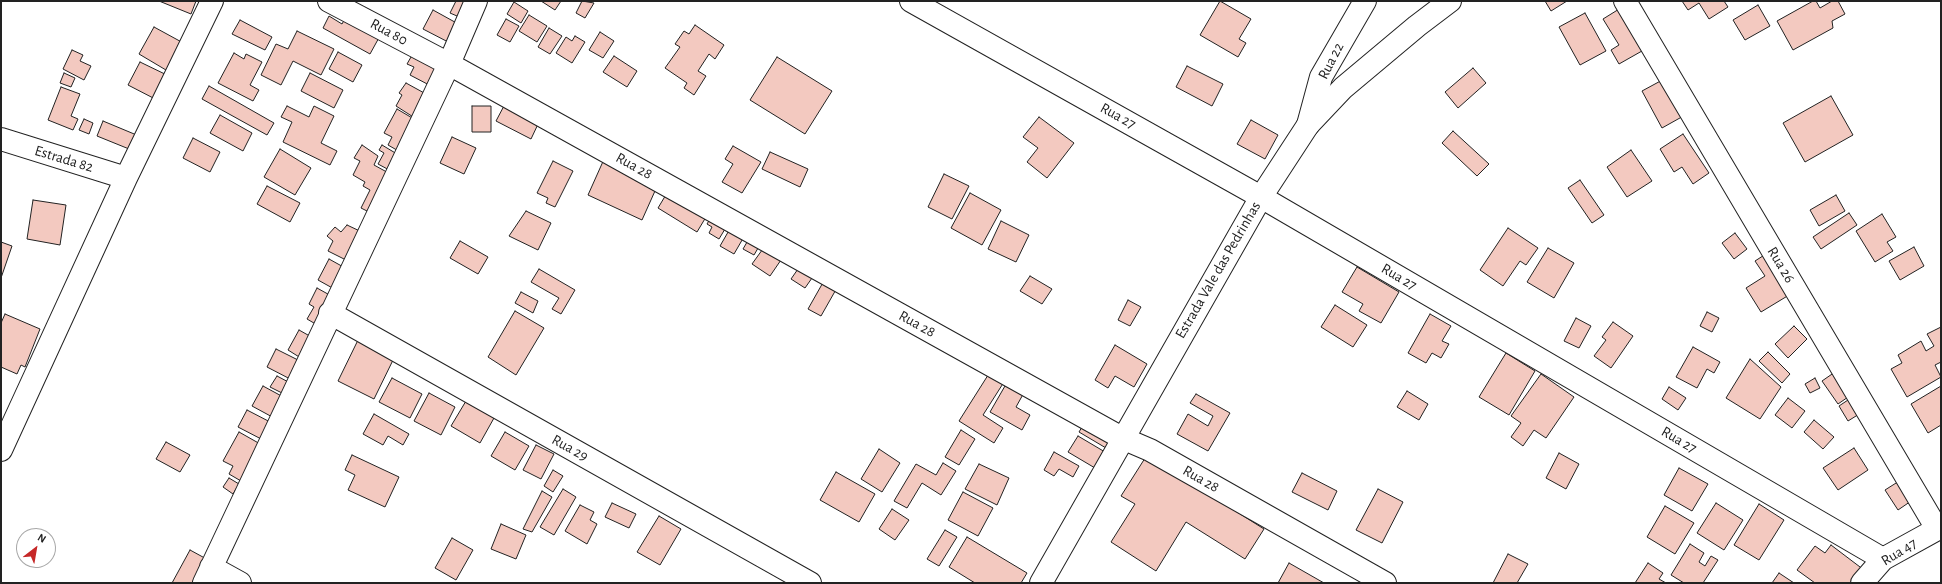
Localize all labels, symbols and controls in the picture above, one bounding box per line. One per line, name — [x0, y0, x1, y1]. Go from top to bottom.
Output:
street label: Rua 80 — [367, 15, 411, 49]
street label: Rua 22 — [1314, 40, 1348, 82]
street label: Rua 27 — [1097, 99, 1139, 133]
street label: Estrada 82 — [33, 142, 95, 176]
street label: Rua 28 — [613, 149, 655, 183]
street label: Estrada Vale das Pedrinhas — [1171, 198, 1265, 342]
street label: Rua 26 — [1763, 244, 1799, 286]
street label: Rua 27 — [1378, 260, 1420, 294]
street label: Rua 28 — [896, 307, 938, 341]
street label: Rua 27 — [1658, 423, 1700, 457]
street label: Rua 29 — [549, 431, 591, 465]
street label: Rua 28 — [1180, 461, 1222, 497]
north arrow — [16, 528, 56, 568]
text: N — [36, 531, 48, 545]
street label: Rua 47 — [1878, 534, 1920, 570]

